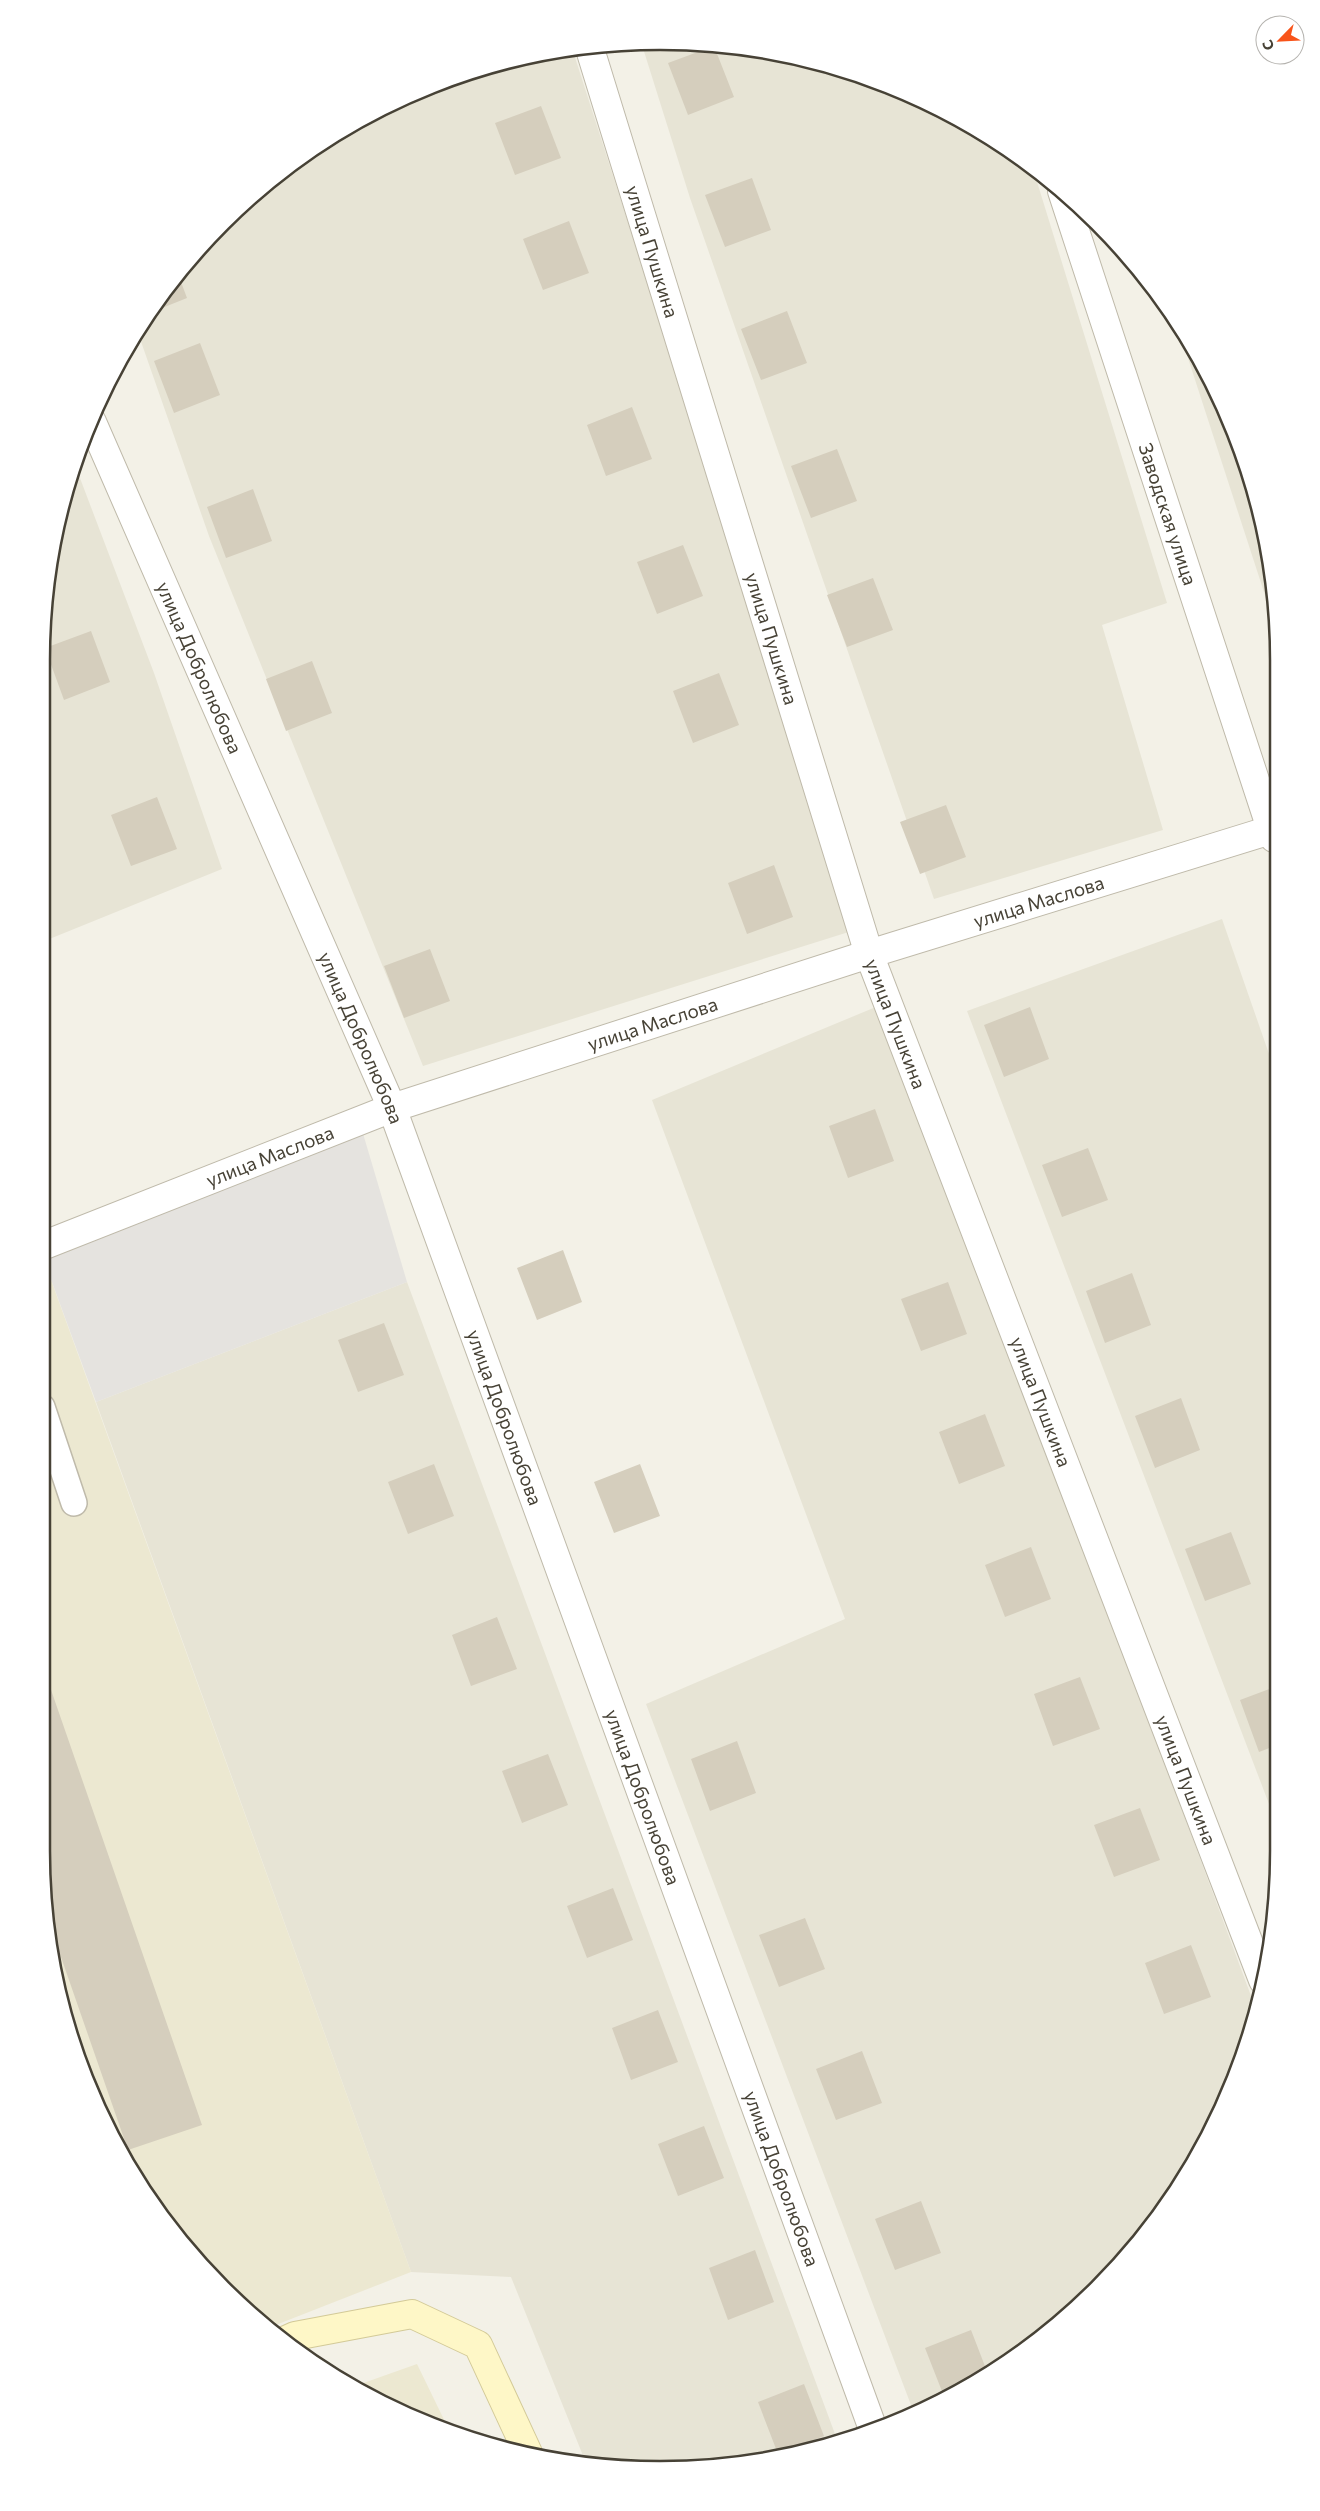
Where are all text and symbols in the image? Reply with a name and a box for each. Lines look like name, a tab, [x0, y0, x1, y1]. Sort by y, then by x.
north arrow	[1255, 15, 1305, 65]
text: С	[1258, 38, 1277, 53]
street label: улица Пушкина	[622, 182, 684, 320]
street label: Заводская улица	[1134, 440, 1202, 588]
street label: улица Пушкина	[741, 569, 803, 707]
street label: улица Добролюбова	[152, 578, 247, 757]
street label: улица Маслова	[970, 870, 1106, 932]
street label: улица Добролюбова	[314, 948, 409, 1127]
street label: улица Пушкина	[861, 955, 932, 1092]
street label: улица Маслова	[585, 992, 720, 1055]
street label: улица Маслова	[203, 1120, 337, 1191]
street label: улица Добролюбова	[463, 1326, 548, 1508]
street label: улица Пушкина	[1006, 1334, 1077, 1470]
street label: улица Добролюбова	[601, 1706, 686, 1888]
street label: улица Пушкина	[1151, 1712, 1222, 1848]
street label: улица Добролюбова	[740, 2087, 825, 2269]

